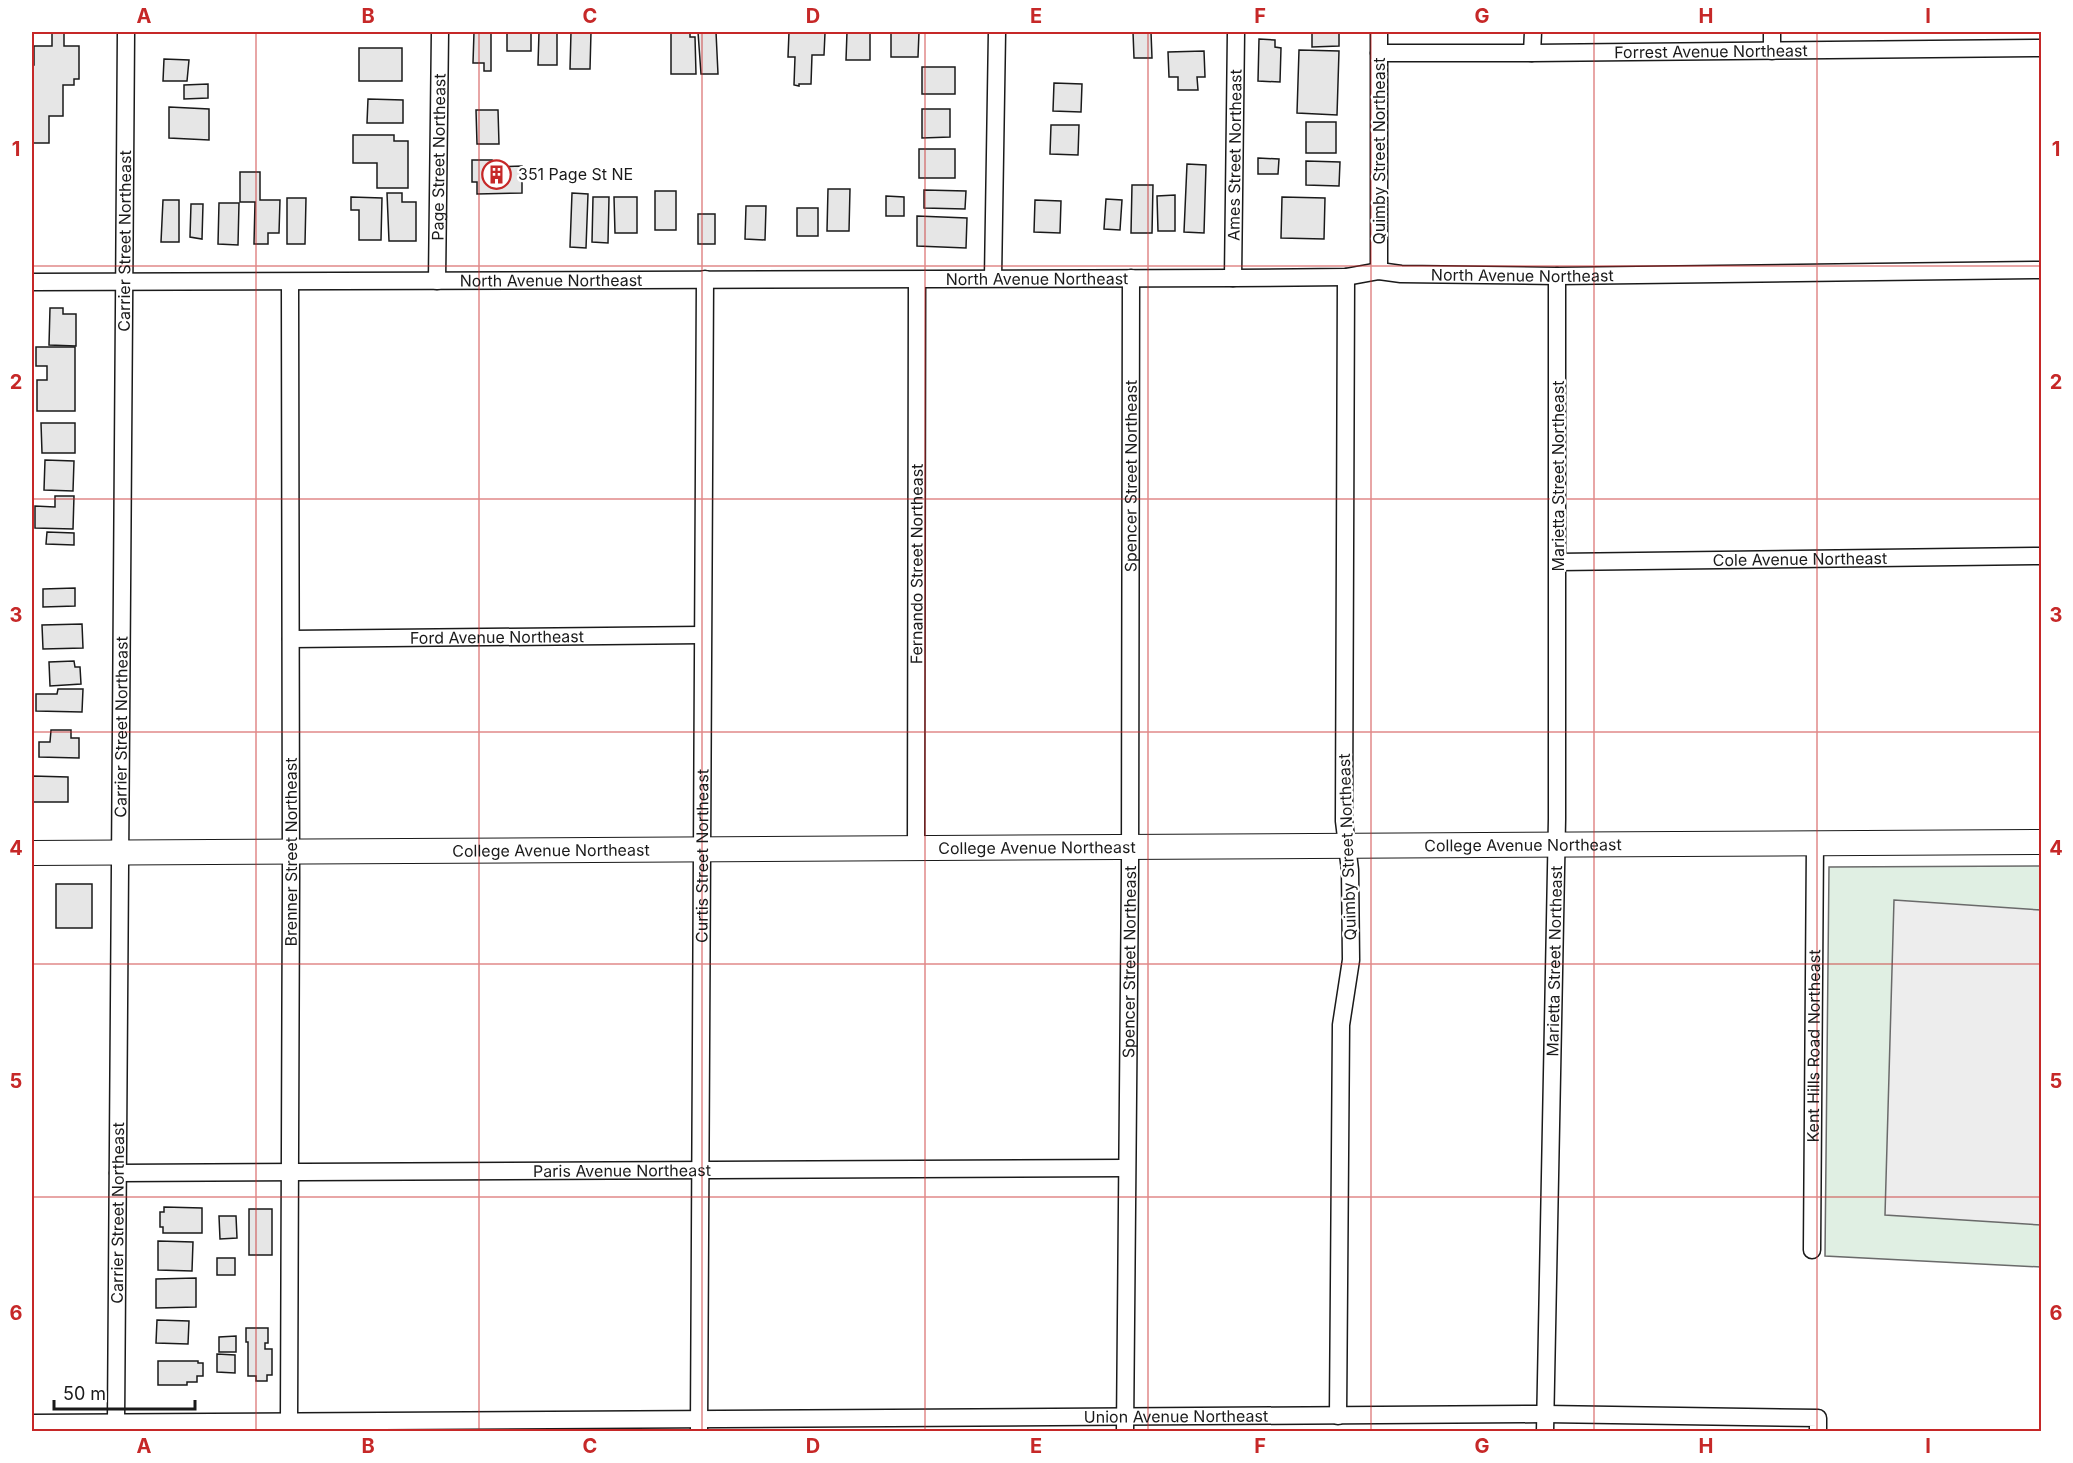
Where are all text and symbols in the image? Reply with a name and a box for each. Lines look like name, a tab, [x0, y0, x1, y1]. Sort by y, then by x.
text: A	[137, 4, 152, 28]
text: B	[361, 4, 375, 28]
text: C	[583, 4, 597, 28]
text: D	[806, 4, 820, 28]
text: E	[1030, 4, 1042, 28]
text: F	[1254, 4, 1266, 28]
text: G	[1474, 4, 1490, 28]
text: H	[1699, 4, 1713, 28]
text: I	[1925, 4, 1931, 28]
street label: Forrest Avenue Northeast	[1614, 40, 1808, 62]
street label: Quimby Street Northeast	[1369, 58, 1389, 244]
street label: Ames Street Northeast	[1223, 69, 1246, 241]
street label: Page Street Northeast	[427, 73, 450, 241]
text: 1	[12, 137, 20, 161]
text: 1	[2052, 137, 2060, 161]
street label: Carrier Street Northeast	[114, 150, 135, 332]
building icon: 351 Page St NE	[481, 158, 513, 190]
place label: 351 Page St NE	[518, 164, 633, 184]
street label: North Avenue Northeast	[1431, 264, 1614, 286]
street label: North Avenue Northeast	[946, 268, 1128, 289]
street label: North Avenue Northeast	[460, 270, 642, 291]
text: 2	[10, 370, 22, 394]
text: 2	[2050, 370, 2062, 394]
street label: Spencer Street Northeast	[1121, 380, 1141, 572]
street label: Marietta Street Northeast	[1548, 381, 1568, 571]
street label: Fernando Street Northeast	[906, 464, 927, 664]
street label: Cole Avenue Northeast	[1713, 548, 1887, 570]
text: 3	[10, 603, 22, 627]
text: 3	[2050, 603, 2062, 627]
street label: Ford Avenue Northeast	[410, 626, 584, 648]
street label: Carrier Street Northeast	[110, 636, 132, 818]
street label: Quimby Street Northeast	[1334, 753, 1360, 941]
street label: Brenner Street Northeast	[281, 758, 301, 946]
street label: Curtis Street Northeast	[692, 769, 712, 943]
street label: College Avenue Northeast	[1424, 834, 1622, 855]
text: 4	[9, 836, 23, 860]
text: 4	[2049, 836, 2063, 860]
street label: College Avenue Northeast	[938, 837, 1136, 858]
street label: College Avenue Northeast	[452, 840, 650, 861]
street label: Marietta Street Northeast	[1542, 865, 1566, 1057]
street label: Spencer Street Northeast	[1118, 866, 1140, 1058]
street label: Kent Hills Road Northeast	[1803, 949, 1824, 1143]
text: 5	[10, 1069, 22, 1093]
text: 5	[2050, 1069, 2062, 1093]
street label: Carrier Street Northeast	[107, 1122, 128, 1304]
street label: Paris Avenue Northeast	[533, 1160, 711, 1181]
text: 6	[10, 1301, 23, 1325]
text: 6	[2050, 1301, 2063, 1325]
scale bar	[54, 1373, 195, 1411]
text: 50 m	[63, 1383, 106, 1404]
street label: Union Avenue Northeast	[1084, 1406, 1268, 1427]
text: A	[137, 1434, 152, 1458]
text: B	[361, 1434, 375, 1458]
text: C	[583, 1434, 597, 1458]
text: D	[806, 1434, 820, 1458]
text: E	[1030, 1434, 1042, 1458]
text: F	[1254, 1434, 1266, 1458]
text: G	[1474, 1434, 1490, 1458]
text: H	[1699, 1434, 1713, 1458]
text: I	[1925, 1434, 1931, 1458]

